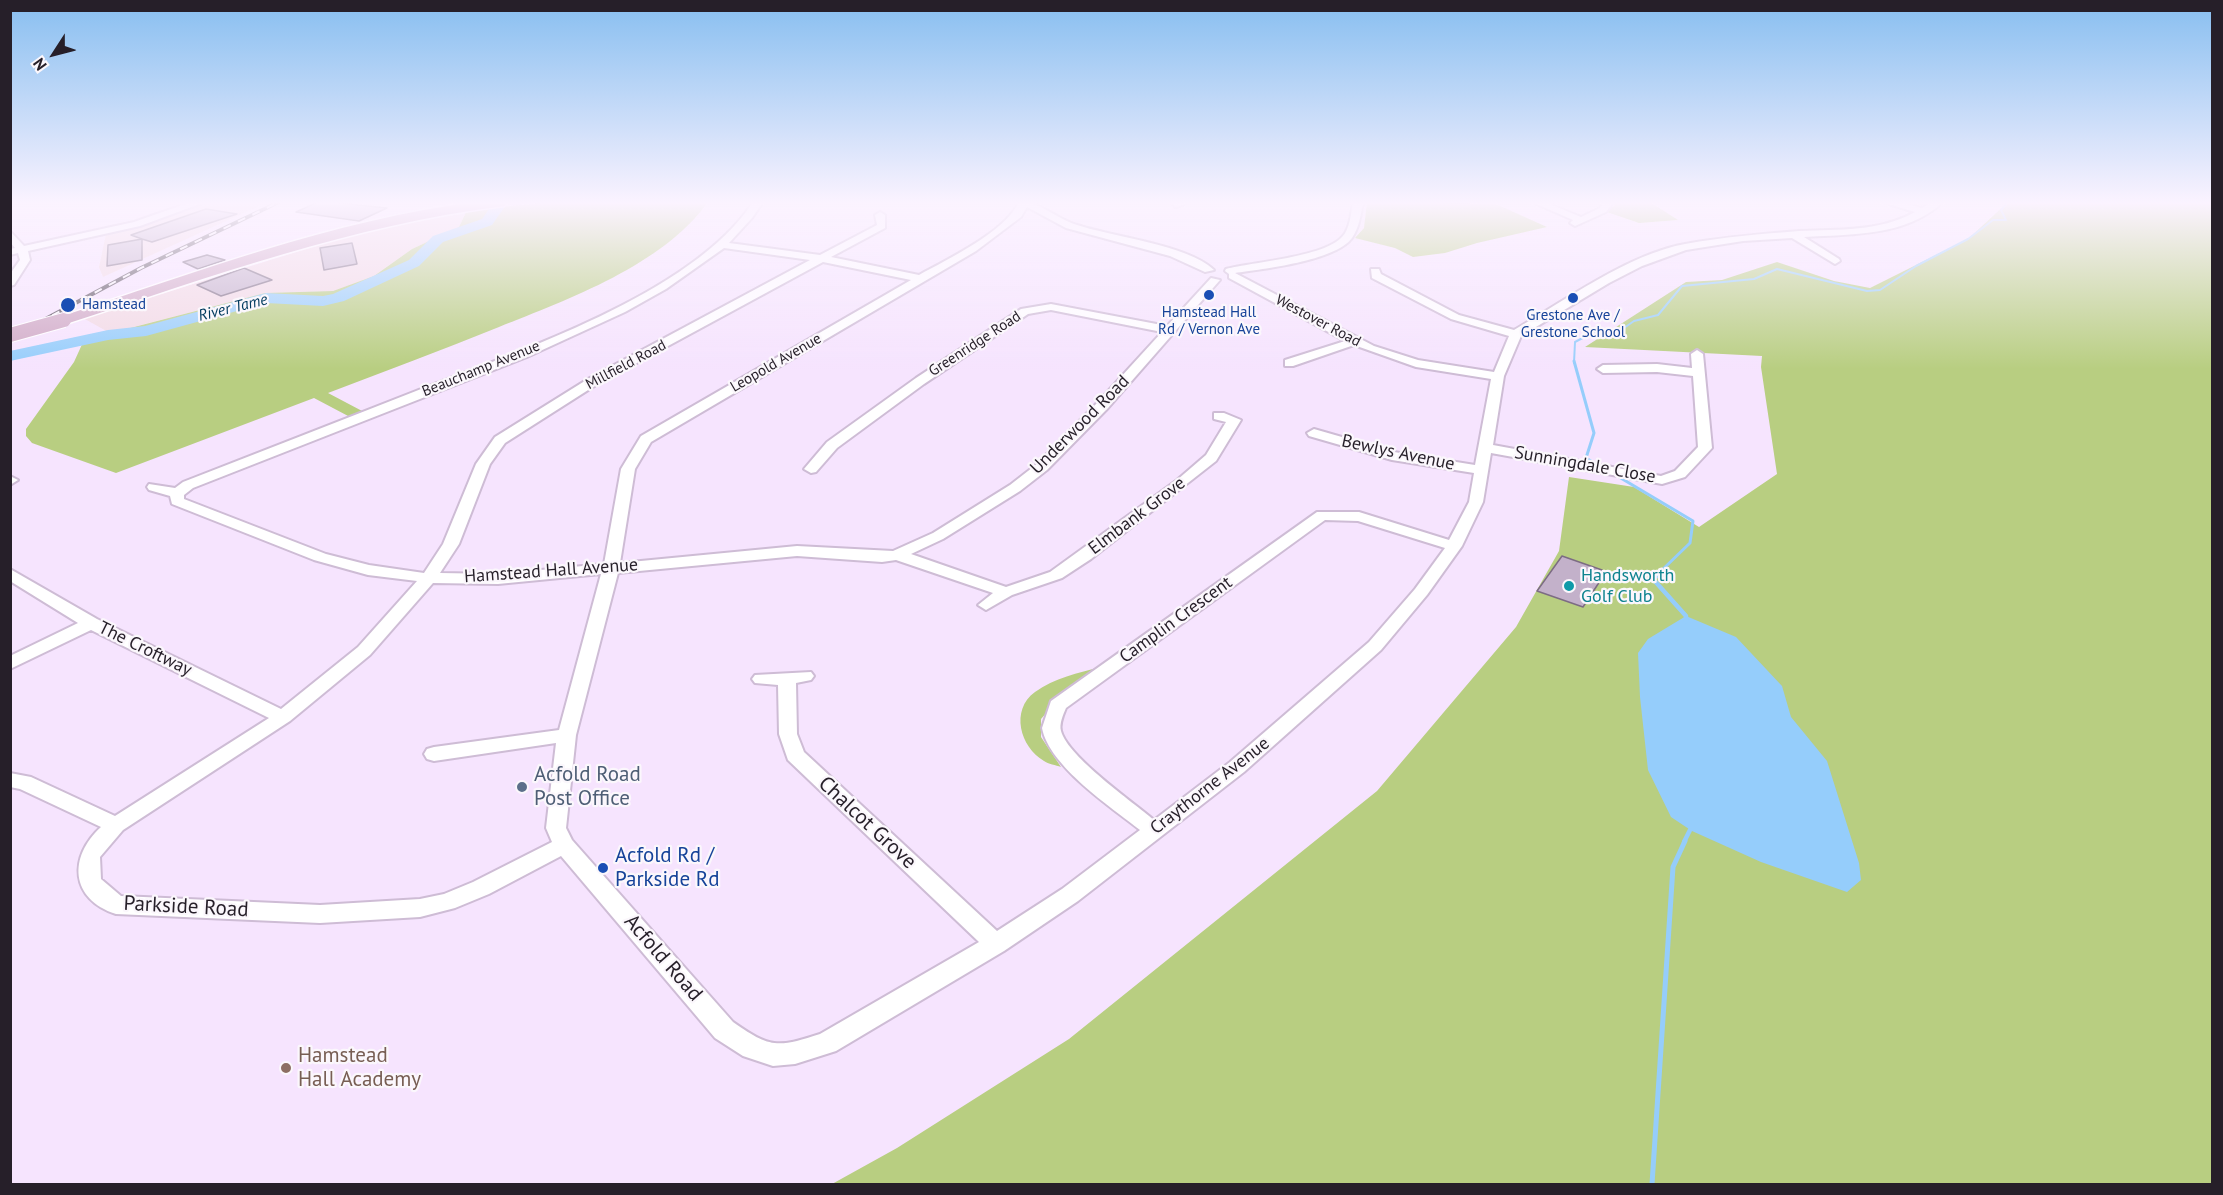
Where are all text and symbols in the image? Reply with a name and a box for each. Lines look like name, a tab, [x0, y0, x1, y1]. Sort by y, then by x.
north arrow	[24, 24, 84, 84]
text: N	[28, 54, 51, 75]
marker: Hamstead Hall Rd / Vernon Ave	[1202, 288, 1216, 302]
water label: River Tame	[196, 290, 270, 326]
street label: Westover Road	[1272, 291, 1364, 351]
marker: Grestone Ave / Grestone School	[1566, 291, 1580, 305]
marker: Hamstead	[59, 296, 77, 314]
place label: Hamstead	[82, 296, 146, 314]
place label: Hamstead Hall Rd / Vernon Ave	[1158, 304, 1260, 339]
place label: Grestone Ave / Grestone School	[1521, 307, 1625, 342]
street label: Greenridge Road	[926, 308, 1024, 380]
street label: Leopold Avenue	[727, 330, 825, 396]
street label: Millfield Road	[583, 336, 669, 394]
street label: Beauchamp Avenue	[419, 337, 543, 401]
street label: Underwood Road	[1026, 371, 1134, 479]
street label: Bewlys Avenue	[1340, 430, 1456, 476]
street label: Sunningdale Close	[1513, 442, 1657, 488]
street label: Elmbank Grove	[1084, 473, 1190, 559]
street label: Hamstead Hall Avenue	[463, 554, 639, 588]
place label: Handsworth Golf Club	[1581, 565, 1674, 608]
street label: Camplin Crescent	[1116, 572, 1236, 668]
marker: Handsworth Golf Club	[1562, 579, 1576, 593]
street label: The Croftway	[95, 617, 195, 681]
street label: Craythorne Avenue	[1146, 733, 1274, 839]
place label: Acfold Road Post Office	[534, 762, 641, 812]
street label: Chalcot Grove	[813, 771, 921, 875]
marker: Acfold Road Post Office	[515, 780, 529, 794]
place label: Acfold Rd / Parkside Rd	[615, 843, 719, 893]
marker: Acfold Rd / Parkside Rd	[596, 861, 610, 875]
street label: Parkside Road	[123, 891, 249, 923]
street label: Acfold Road	[618, 909, 708, 1007]
place label: Hamstead Hall Academy	[298, 1043, 421, 1093]
marker: Hamstead Hall Academy	[279, 1061, 293, 1075]

